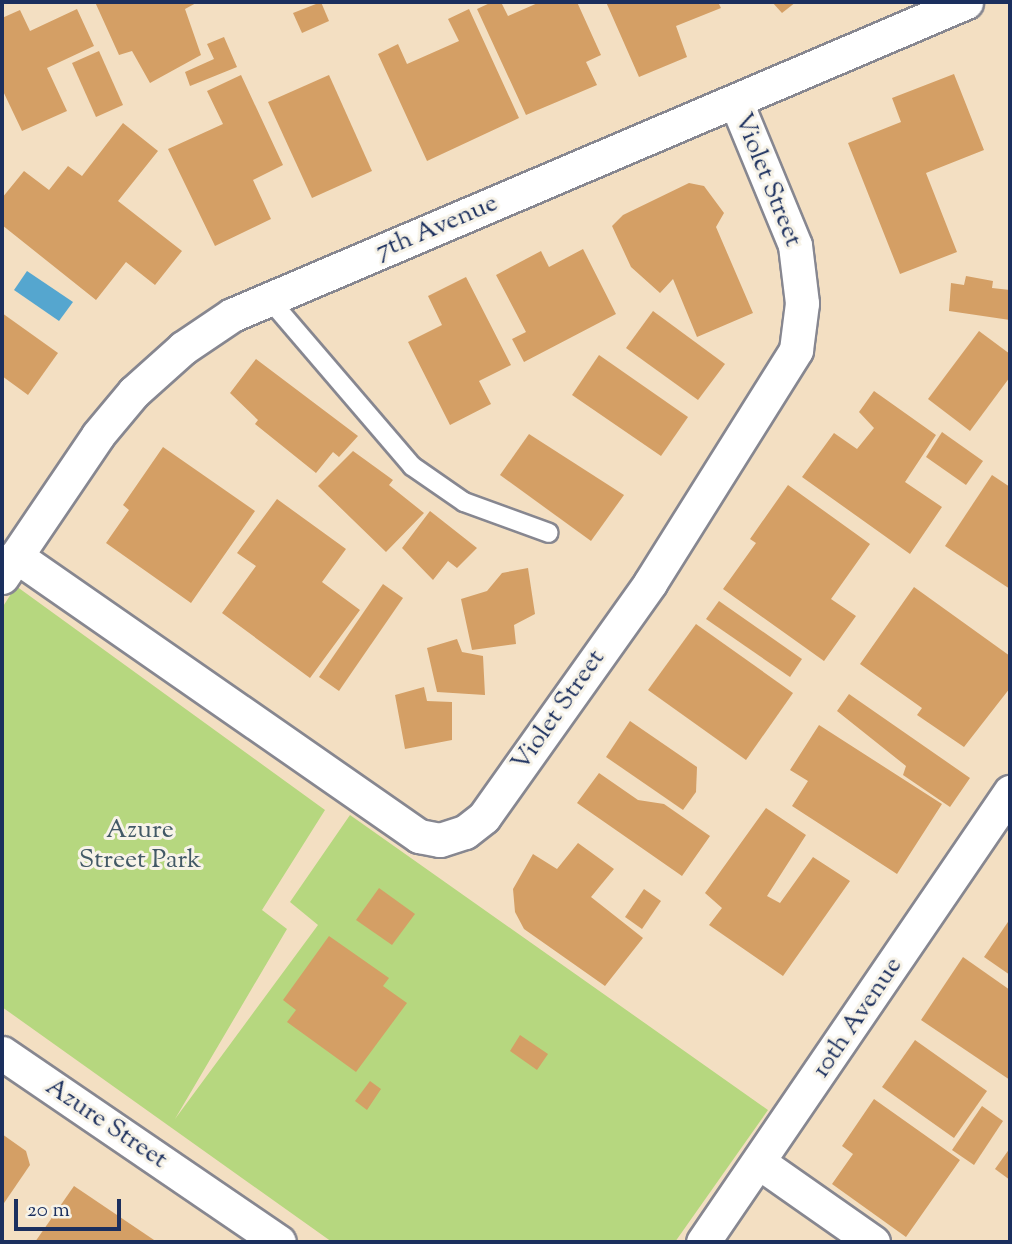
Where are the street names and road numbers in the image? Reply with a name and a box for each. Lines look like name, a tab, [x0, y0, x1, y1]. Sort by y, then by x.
street label: Violet Street	[726, 109, 808, 251]
street label: 7th Avenue	[371, 188, 503, 268]
street label: Violet Street	[506, 644, 612, 778]
street label: 10th Avenue	[806, 952, 910, 1084]
street label: Azure Street	[39, 1072, 173, 1176]

